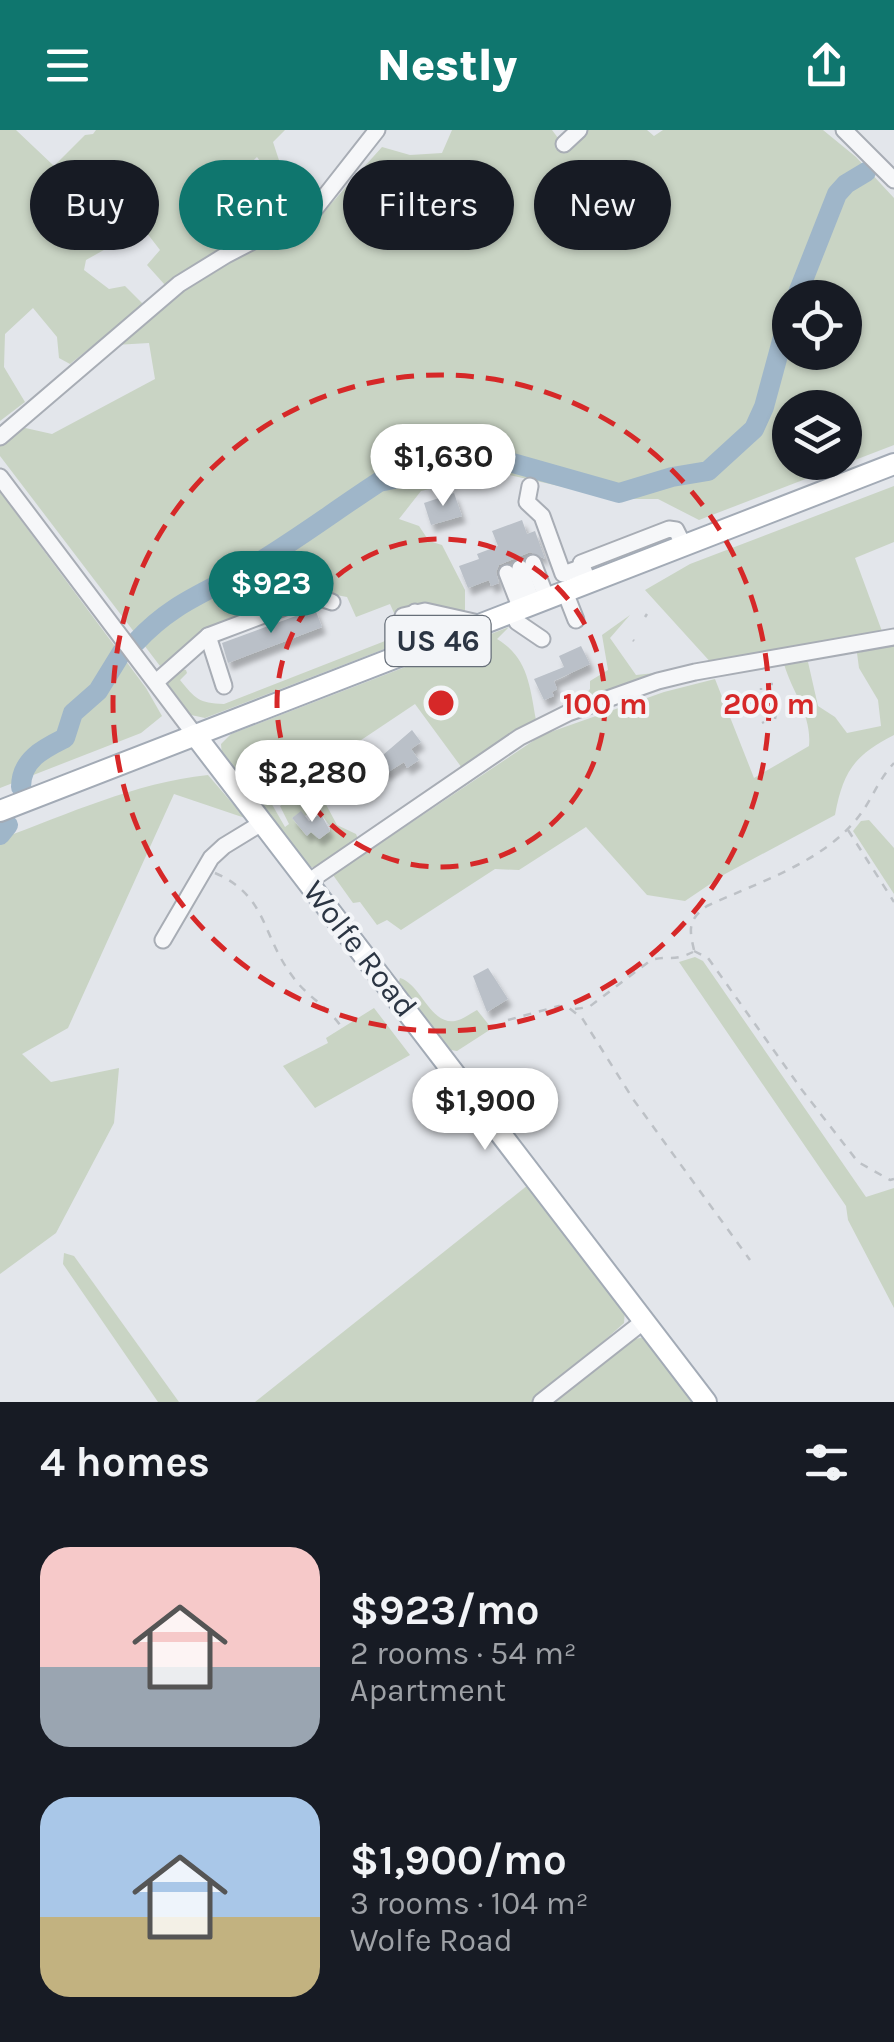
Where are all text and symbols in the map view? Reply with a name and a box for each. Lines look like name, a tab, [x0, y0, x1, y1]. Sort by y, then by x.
icon: menu	[40, 38, 95, 93]
icon: share	[799, 38, 854, 93]
text: Nestly	[377, 39, 517, 91]
chip: Buy	[30, 160, 159, 250]
chip: Rent	[179, 160, 323, 250]
chip: Filters	[343, 160, 514, 250]
chip: New	[534, 160, 671, 250]
map controls	[772, 280, 862, 480]
button: locate	[772, 280, 862, 370]
button: layers	[772, 390, 862, 480]
pin: $1,630	[362, 424, 524, 509]
text: $1,630	[392, 438, 494, 475]
pin: $923	[212, 551, 330, 636]
text: $923	[231, 565, 311, 602]
road number: US 46	[386, 616, 490, 666]
centre of rings	[423, 685, 459, 721]
text: 100 m	[563, 686, 647, 722]
text: 200 m	[723, 686, 815, 722]
pin: $2,280	[231, 740, 393, 825]
text: $2,280	[257, 754, 367, 791]
street label: Wolfe Road	[295, 874, 425, 1024]
pin: $1,900	[404, 1068, 566, 1153]
text: $1,900	[434, 1082, 536, 1119]
icon: filters	[799, 1435, 854, 1490]
text: 4 homes	[40, 1437, 210, 1487]
text: $923/mo	[350, 1585, 540, 1635]
icon: home	[120, 1587, 240, 1707]
text: 2 rooms · 54 m²	[350, 1635, 577, 1672]
text: Apartment	[350, 1672, 506, 1709]
text: $1,900/mo	[350, 1835, 567, 1885]
icon: home	[120, 1837, 240, 1957]
text: 3 rooms · 104 m²	[350, 1885, 589, 1922]
text: Wolfe Road	[350, 1922, 513, 1959]

